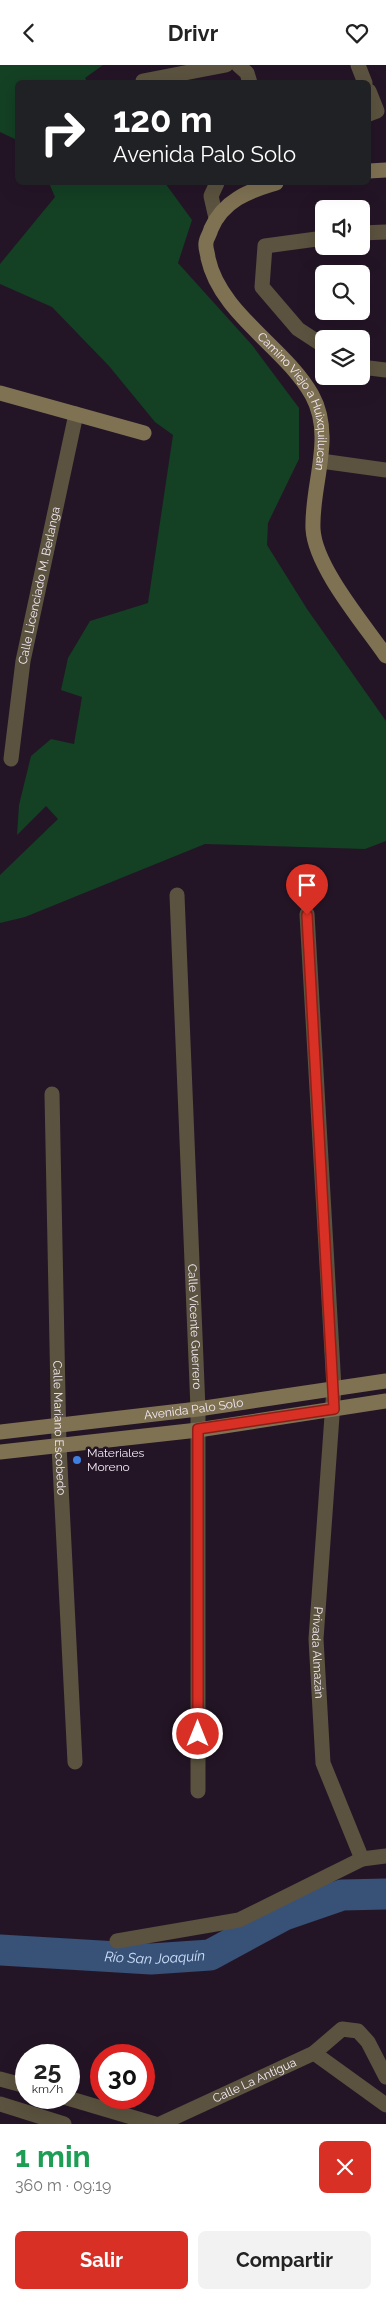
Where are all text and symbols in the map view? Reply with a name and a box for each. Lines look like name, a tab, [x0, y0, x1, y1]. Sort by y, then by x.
icon: back	[15, 19, 43, 47]
icon: heart	[343, 19, 371, 47]
text: Drivr	[168, 20, 218, 46]
text: 120 m	[113, 99, 213, 140]
icon: right	[30, 100, 95, 165]
text: Avenida Palo Solo	[113, 141, 296, 167]
map controls	[315, 200, 370, 385]
button: sound	[315, 200, 370, 255]
button: search	[315, 265, 370, 320]
street label: Camino Viejo a Huixquilucan	[254, 329, 329, 471]
button: layers	[315, 330, 370, 385]
street label: Calle Licenciado M. Berlanga	[15, 505, 63, 666]
pin	[286, 864, 328, 915]
icon: arrive	[293, 871, 321, 899]
street label: Calle Vicente Guerrero	[185, 1264, 204, 1390]
street label: Calle Mariano Escobedo	[50, 1360, 68, 1496]
street label: Avenida Palo Solo	[143, 1395, 244, 1422]
place label: Materiales Moreno	[87, 1446, 145, 1474]
marker: Materiales Moreno	[71, 1454, 83, 1466]
street label: Privada Almazán	[309, 1606, 326, 1699]
position arrow	[171, 1707, 223, 1759]
water label: Río San Joaquín	[104, 1947, 206, 1967]
speed limit sign: 30	[90, 2044, 155, 2109]
text: 25	[34, 2055, 61, 2085]
street label: Calle La Antigua	[210, 2055, 298, 2106]
text: km/h	[32, 2082, 63, 2096]
text: 1 min	[15, 2139, 91, 2174]
button: close	[319, 2141, 371, 2193]
text: 360 m · 09:19	[15, 2176, 111, 2195]
button: Salir	[15, 2231, 188, 2289]
button: Compartir	[198, 2231, 371, 2289]

